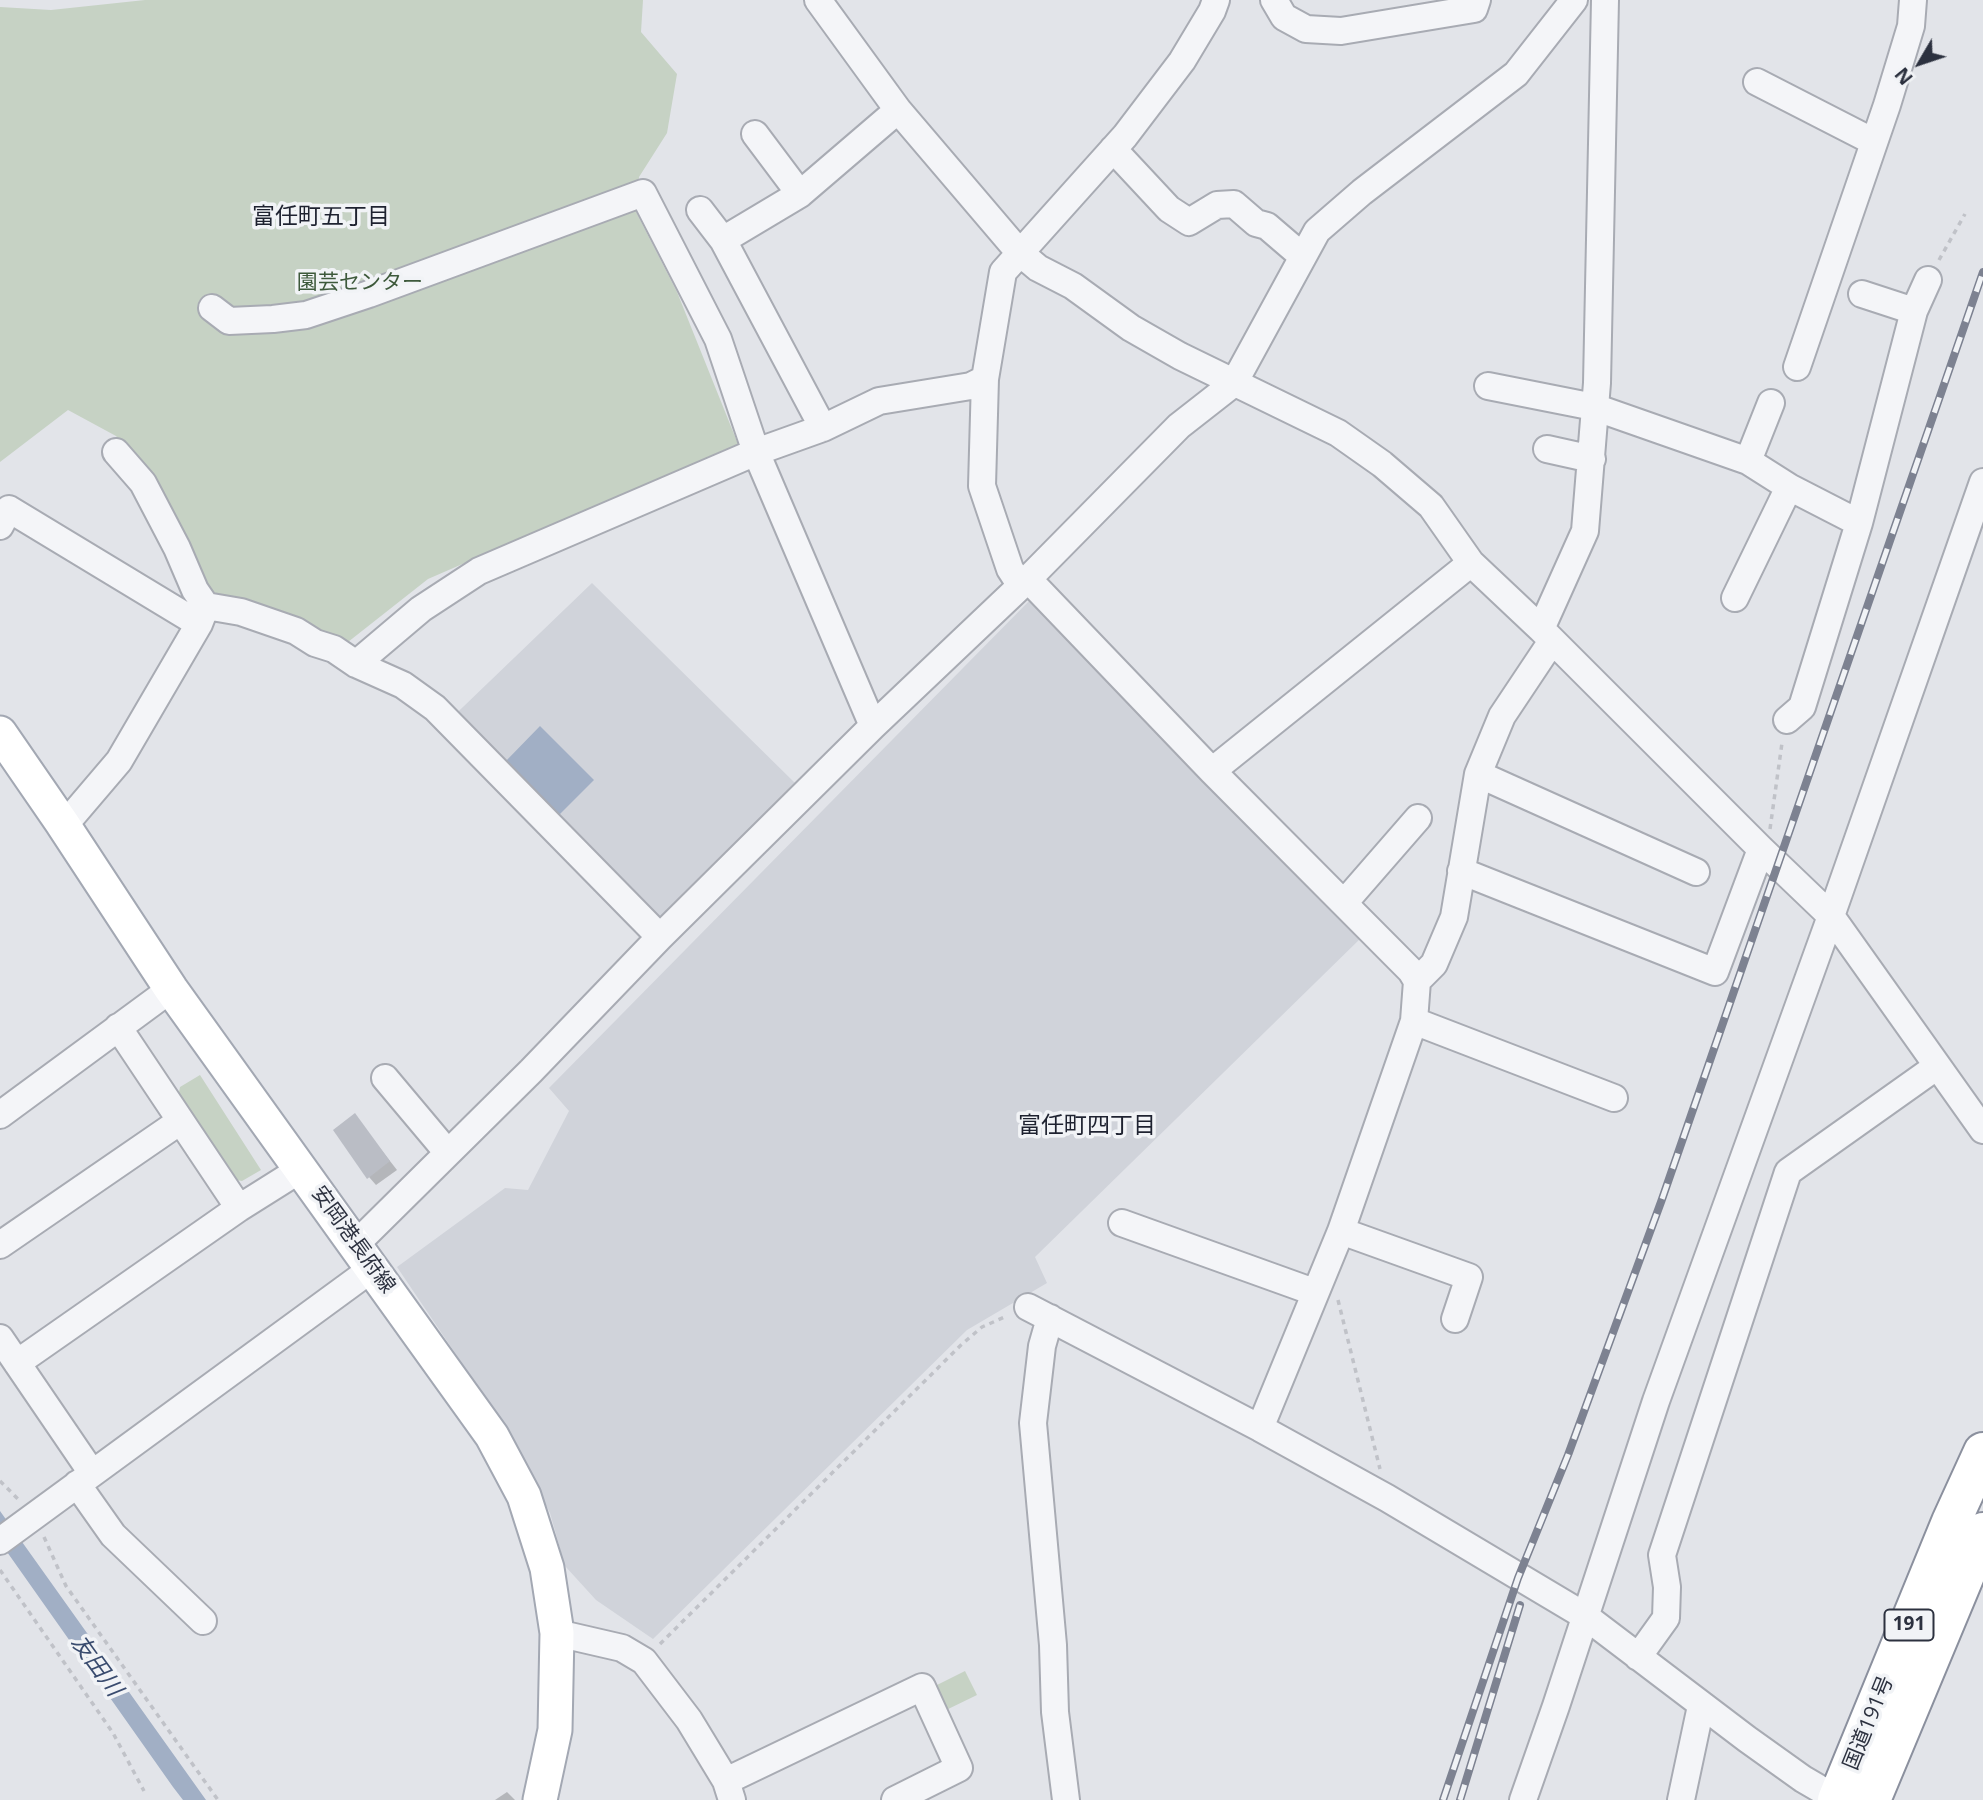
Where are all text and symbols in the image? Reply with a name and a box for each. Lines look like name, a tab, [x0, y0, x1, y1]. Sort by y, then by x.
north arrow	[1885, 28, 1955, 98]
text: N	[1889, 62, 1919, 90]
district label: 富任町五丁目	[252, 203, 390, 231]
park label: 園芸センター	[297, 270, 423, 296]
district label: 富任町四丁目	[1018, 1112, 1156, 1140]
street label: 安岡港長府線	[306, 1182, 400, 1298]
road number: 191	[1884, 1610, 1934, 1640]
water label: 友田川	[65, 1630, 127, 1702]
street label: 国道191号	[1839, 1672, 1899, 1774]

